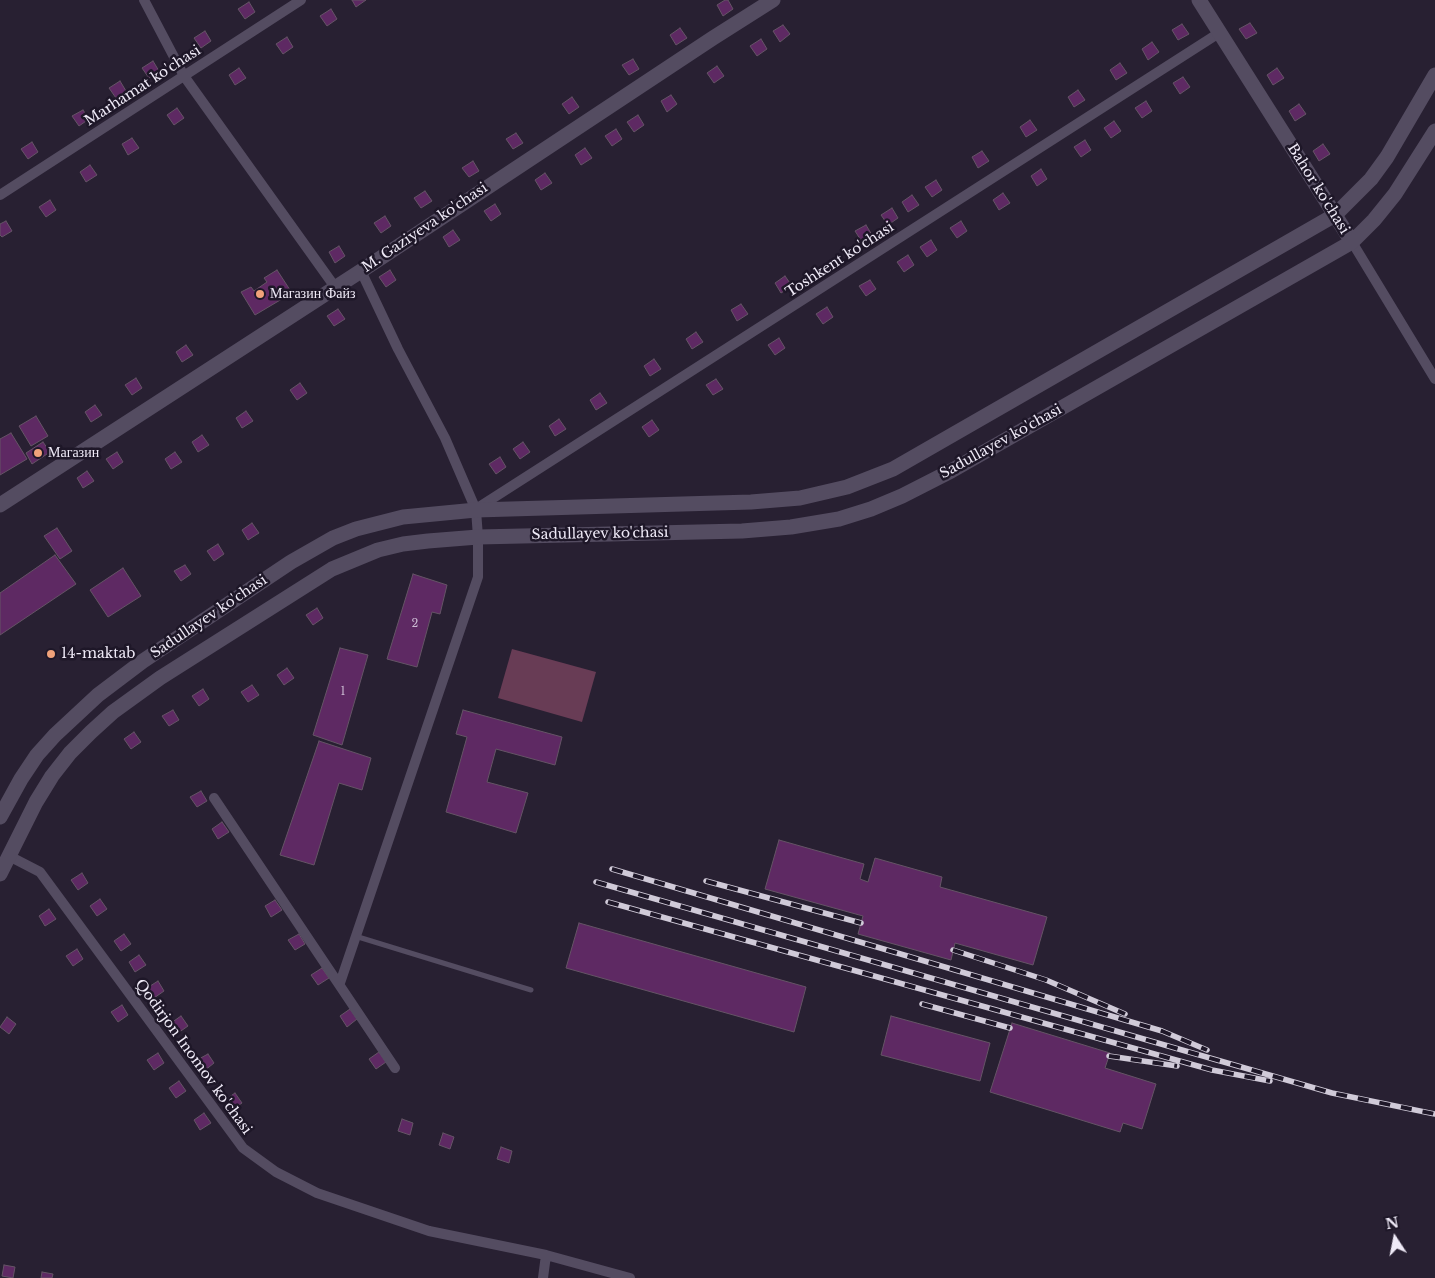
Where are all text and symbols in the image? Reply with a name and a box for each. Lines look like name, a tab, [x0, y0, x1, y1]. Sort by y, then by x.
street label: Marhamat ko'chasi	[82, 42, 204, 130]
street label: Bahor ko'chasi	[1283, 141, 1353, 237]
street label: M. Gaziyeva ko'chasi	[359, 180, 491, 276]
street label: Toshkent ko'chasi	[783, 219, 897, 301]
place label: Магазин Файз	[270, 286, 355, 302]
marker: Магазин Файз	[254, 288, 266, 300]
street label: Sadullayev ko'chasi	[937, 401, 1065, 483]
place label: Магазин	[48, 445, 99, 461]
marker: Магазин	[32, 447, 44, 459]
street label: Sadullayev ko'chasi	[531, 524, 669, 544]
street label: Sadullayev ko'chasi	[148, 572, 270, 662]
house number: 2	[412, 617, 418, 631]
place label: 14-maktab	[61, 646, 136, 662]
marker: 14-maktab	[45, 648, 57, 660]
house number: 1	[341, 685, 345, 699]
street label: Qodirjon Inomov ko'chasi	[131, 976, 255, 1138]
north arrow	[1370, 1213, 1420, 1263]
text: N	[1384, 1213, 1400, 1233]

